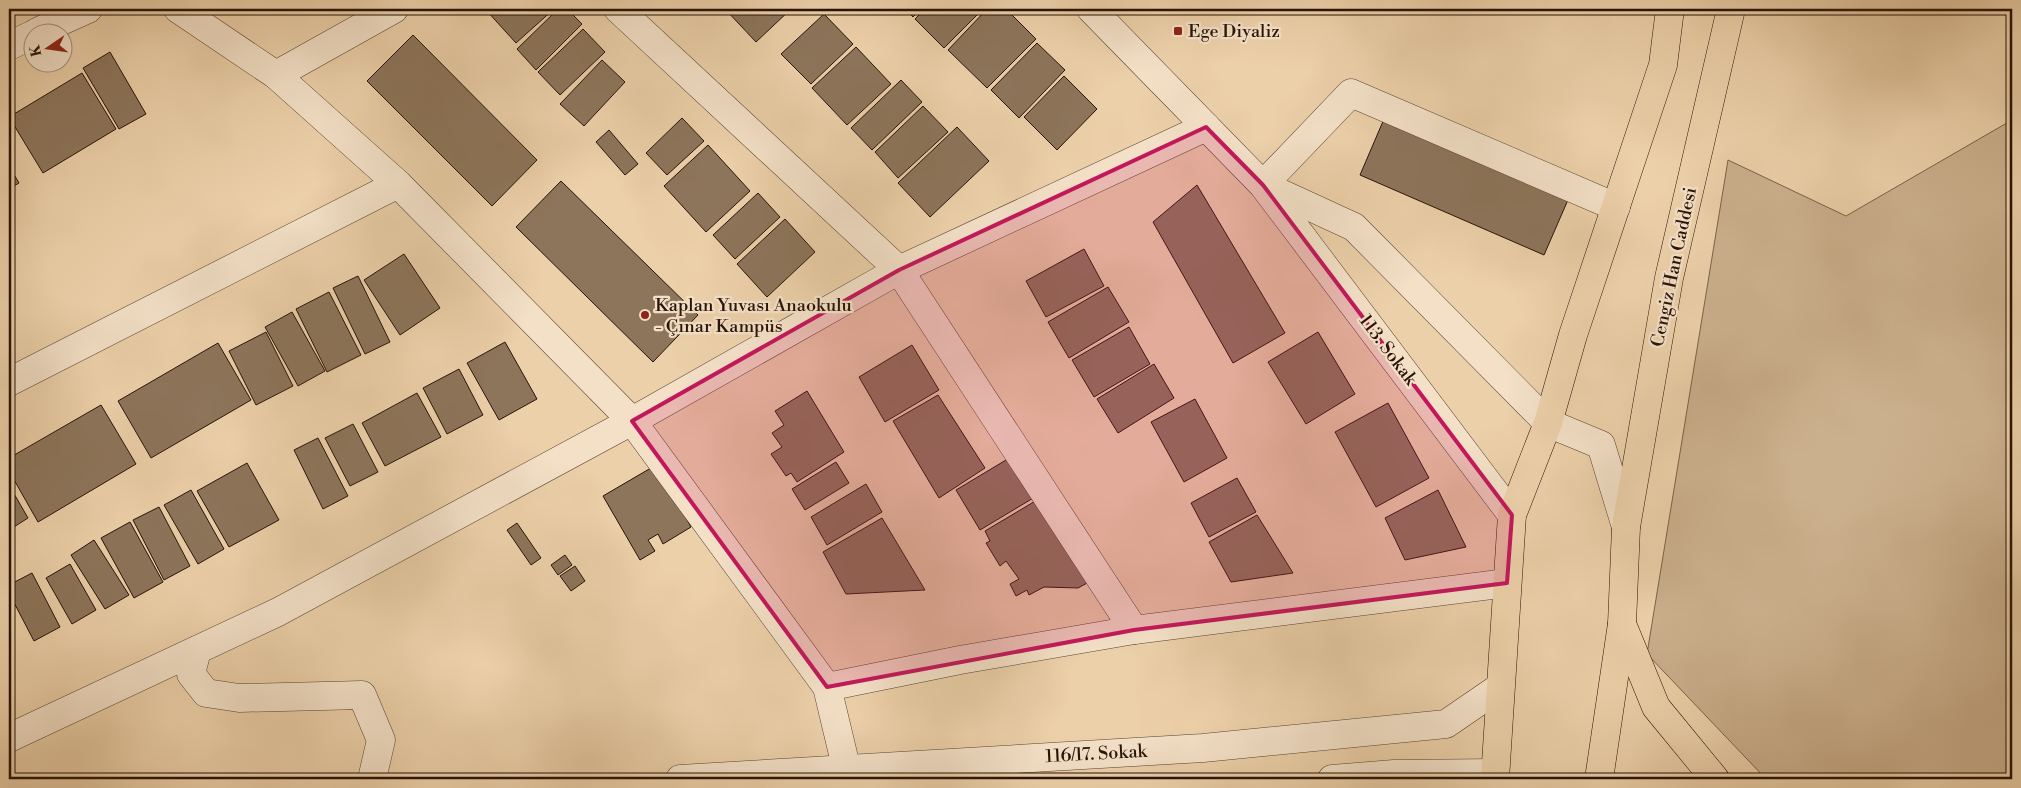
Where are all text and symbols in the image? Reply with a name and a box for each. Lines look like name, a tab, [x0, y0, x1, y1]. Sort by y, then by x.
place label: Ege Diyaliz	[1188, 20, 1280, 43]
north arrow	[22, 22, 72, 72]
marker: Ege Diyaliz	[1172, 25, 1184, 37]
text: K	[26, 43, 46, 58]
street label: Cengiz Han Caddesi	[1646, 185, 1702, 349]
place label: Kaplan Yuvası Anaokulu - Çınar Kampüs	[655, 294, 853, 338]
marker: Kaplan Yuvası Anaokulu - Çınar Kampüs	[639, 309, 651, 321]
street label: 113. Sokak	[1354, 310, 1423, 391]
street label: 116/17. Sokak	[1045, 740, 1149, 768]

